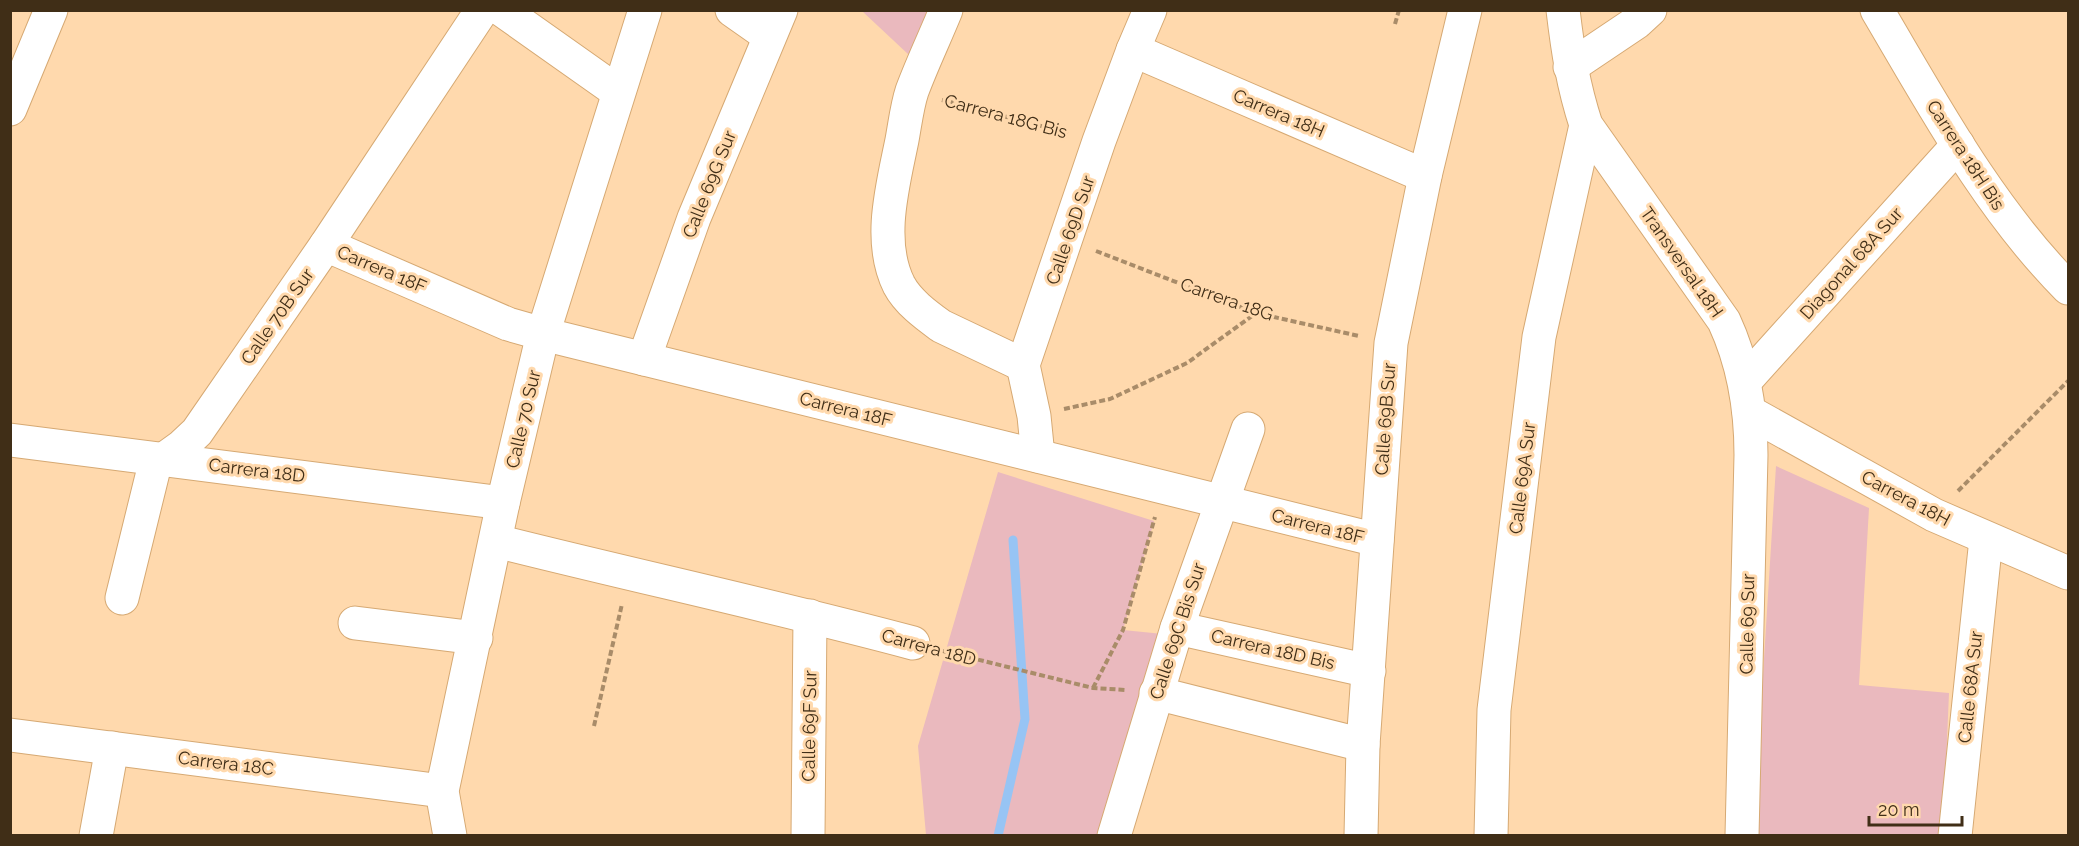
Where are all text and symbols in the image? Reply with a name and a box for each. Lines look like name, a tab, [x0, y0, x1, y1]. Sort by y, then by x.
street label: Carrera 18H	[1230, 84, 1328, 142]
street label: Carrera 18G Bis	[942, 90, 1070, 143]
street label: Carrera 18H Bis	[1923, 96, 2009, 214]
street label: Calle 69G Sur	[678, 127, 740, 241]
street label: Calle 69D Sur	[1042, 172, 1099, 287]
street label: Diagonal 68A Sur	[1795, 202, 1907, 323]
street label: Transversal 18H	[1636, 203, 1728, 321]
street label: Carrera 18F	[334, 241, 430, 297]
street label: Calle 70B Sur	[236, 263, 318, 368]
street label: Carrera 18G	[1178, 273, 1276, 325]
street label: Calle 69B Sur	[1371, 361, 1399, 476]
street label: Calle 70 Sur	[501, 367, 545, 470]
street label: Carrera 18F	[797, 387, 895, 431]
street label: Calle 69A Sur	[1505, 420, 1539, 535]
street label: Carrera 18D	[208, 454, 307, 486]
street label: Carrera 18H	[1858, 466, 1954, 530]
street label: Carrera 18F	[1269, 504, 1367, 548]
street label: Calle 69C Bis Sur	[1145, 559, 1209, 702]
street label: Calle 69 Sur	[1736, 573, 1758, 675]
street label: Carrera 18D	[879, 624, 979, 670]
street label: Carrera 18D Bis	[1209, 625, 1337, 673]
street label: Calle 68A Sur	[1954, 629, 1986, 744]
street label: Calle 69F Sur	[798, 670, 820, 782]
street label: Carrera 18C	[177, 747, 275, 779]
scale bar	[1869, 789, 1962, 827]
text: 20 m	[1878, 799, 1920, 820]

